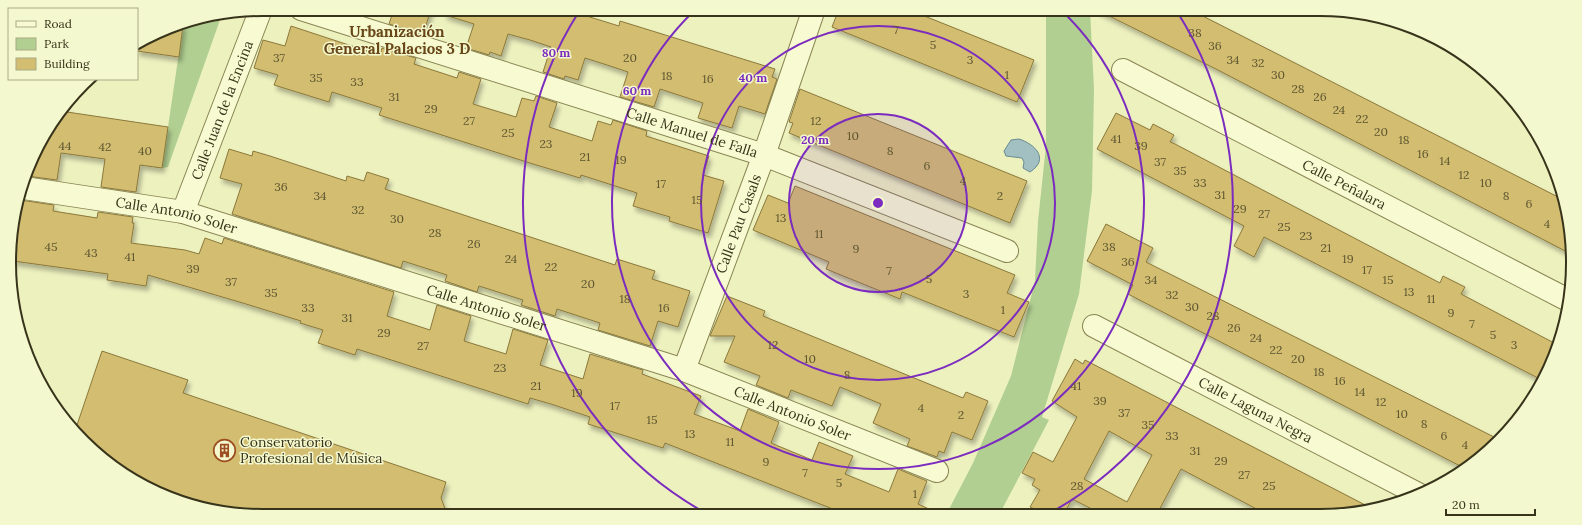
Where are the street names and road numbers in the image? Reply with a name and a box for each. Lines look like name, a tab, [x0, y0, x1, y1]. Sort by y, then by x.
street label: Calle Juan de la Encina	[187, 38, 257, 182]
street label: Calle Manuel de Falla	[624, 103, 760, 161]
street label: Calle Peñalara	[1299, 155, 1389, 213]
street label: Calle Pau Casals	[712, 172, 765, 276]
street label: Calle Antonio Soler	[114, 193, 240, 238]
street label: Calle Antonio Soler	[424, 280, 549, 335]
street label: Calle Laguna Negra	[1195, 373, 1316, 447]
street label: Calle Antonio Soler	[731, 382, 854, 445]

